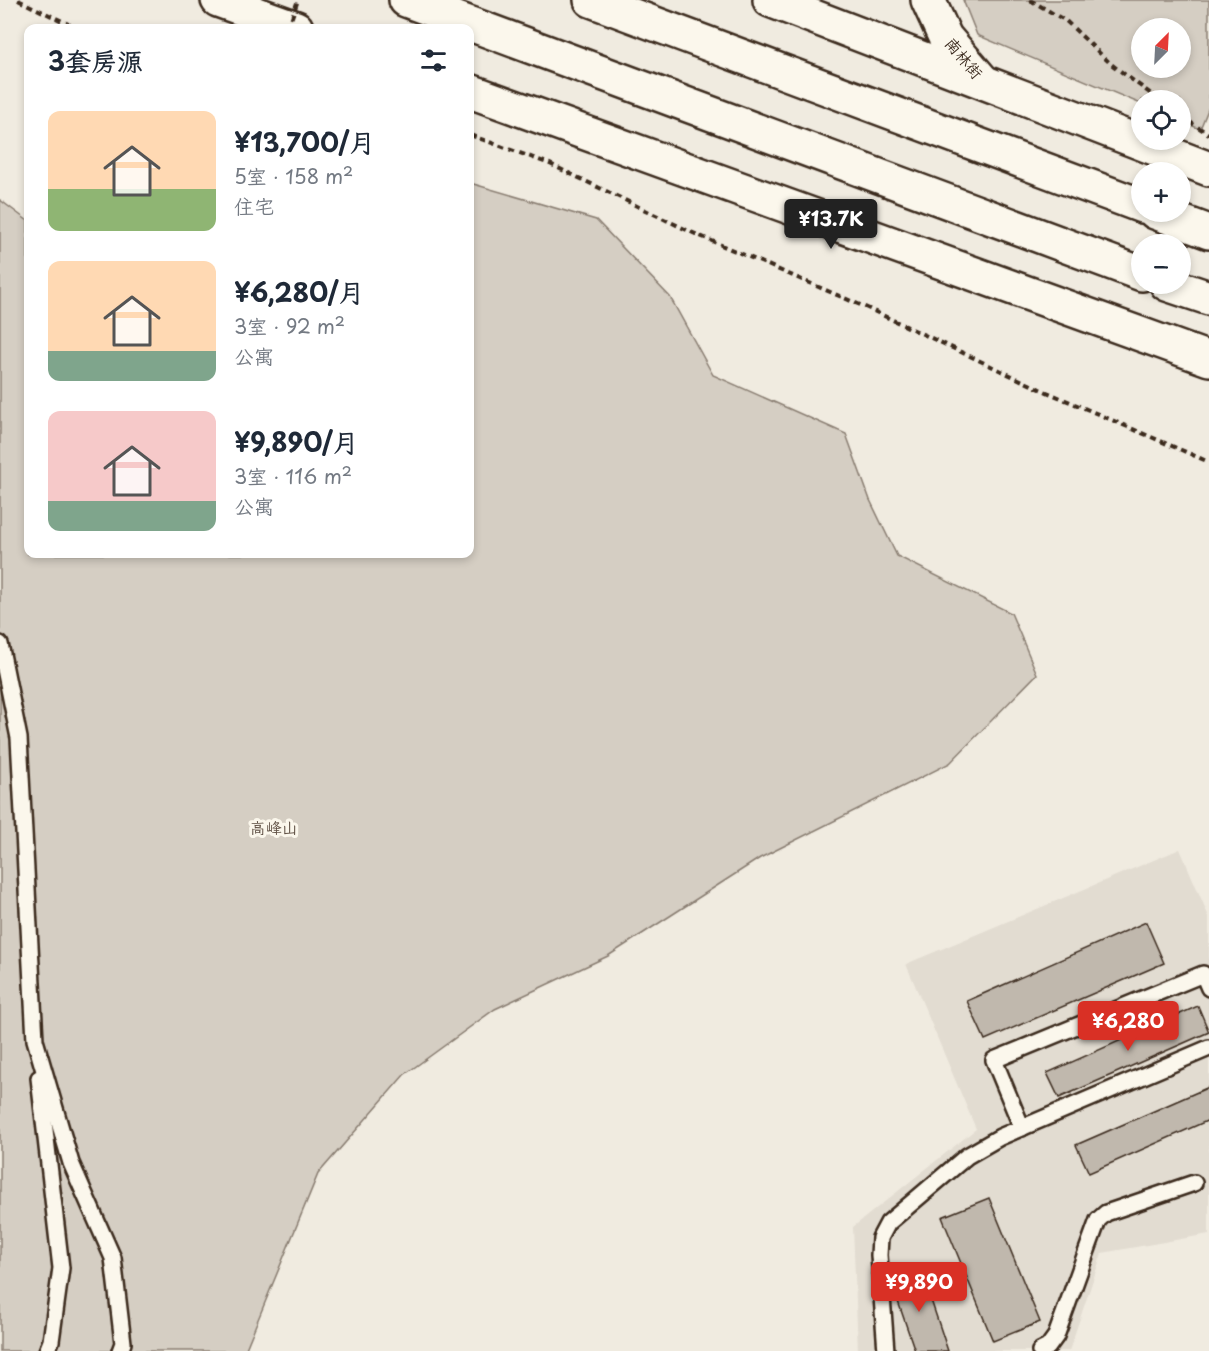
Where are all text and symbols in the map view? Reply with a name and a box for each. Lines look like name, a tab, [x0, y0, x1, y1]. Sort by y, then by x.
north arrow	[1131, 18, 1191, 78]
map controls	[1131, 18, 1191, 294]
street label: 南林街	[940, 31, 989, 83]
text: 3套房源	[48, 41, 143, 80]
icon: filters	[417, 44, 450, 77]
button: locate	[1131, 90, 1191, 150]
text: ¥13,700/月	[234, 122, 375, 161]
icon: home	[96, 135, 168, 207]
text: 5室 · 158 m²	[234, 161, 353, 191]
button: +	[1131, 162, 1191, 222]
text: 住宅	[234, 191, 274, 221]
pin: ¥13.7K	[782, 199, 880, 250]
text: ¥13.7K	[798, 203, 864, 233]
button: −	[1131, 234, 1191, 294]
text: ¥6,280/月	[234, 272, 365, 311]
icon: home	[96, 285, 168, 357]
text: 3室 · 92 m²	[234, 311, 345, 341]
text: 公寓	[234, 341, 274, 371]
text: ¥9,890/月	[234, 422, 359, 461]
icon: home	[96, 435, 168, 507]
text: 3室 · 116 m²	[234, 461, 352, 491]
text: 公寓	[234, 491, 274, 521]
park label: 高峰山	[250, 815, 298, 839]
pin: ¥6,280	[1079, 1001, 1177, 1052]
text: ¥6,280	[1092, 1005, 1164, 1035]
pin: ¥9,890	[870, 1262, 968, 1313]
text: ¥9,890	[885, 1266, 953, 1296]

